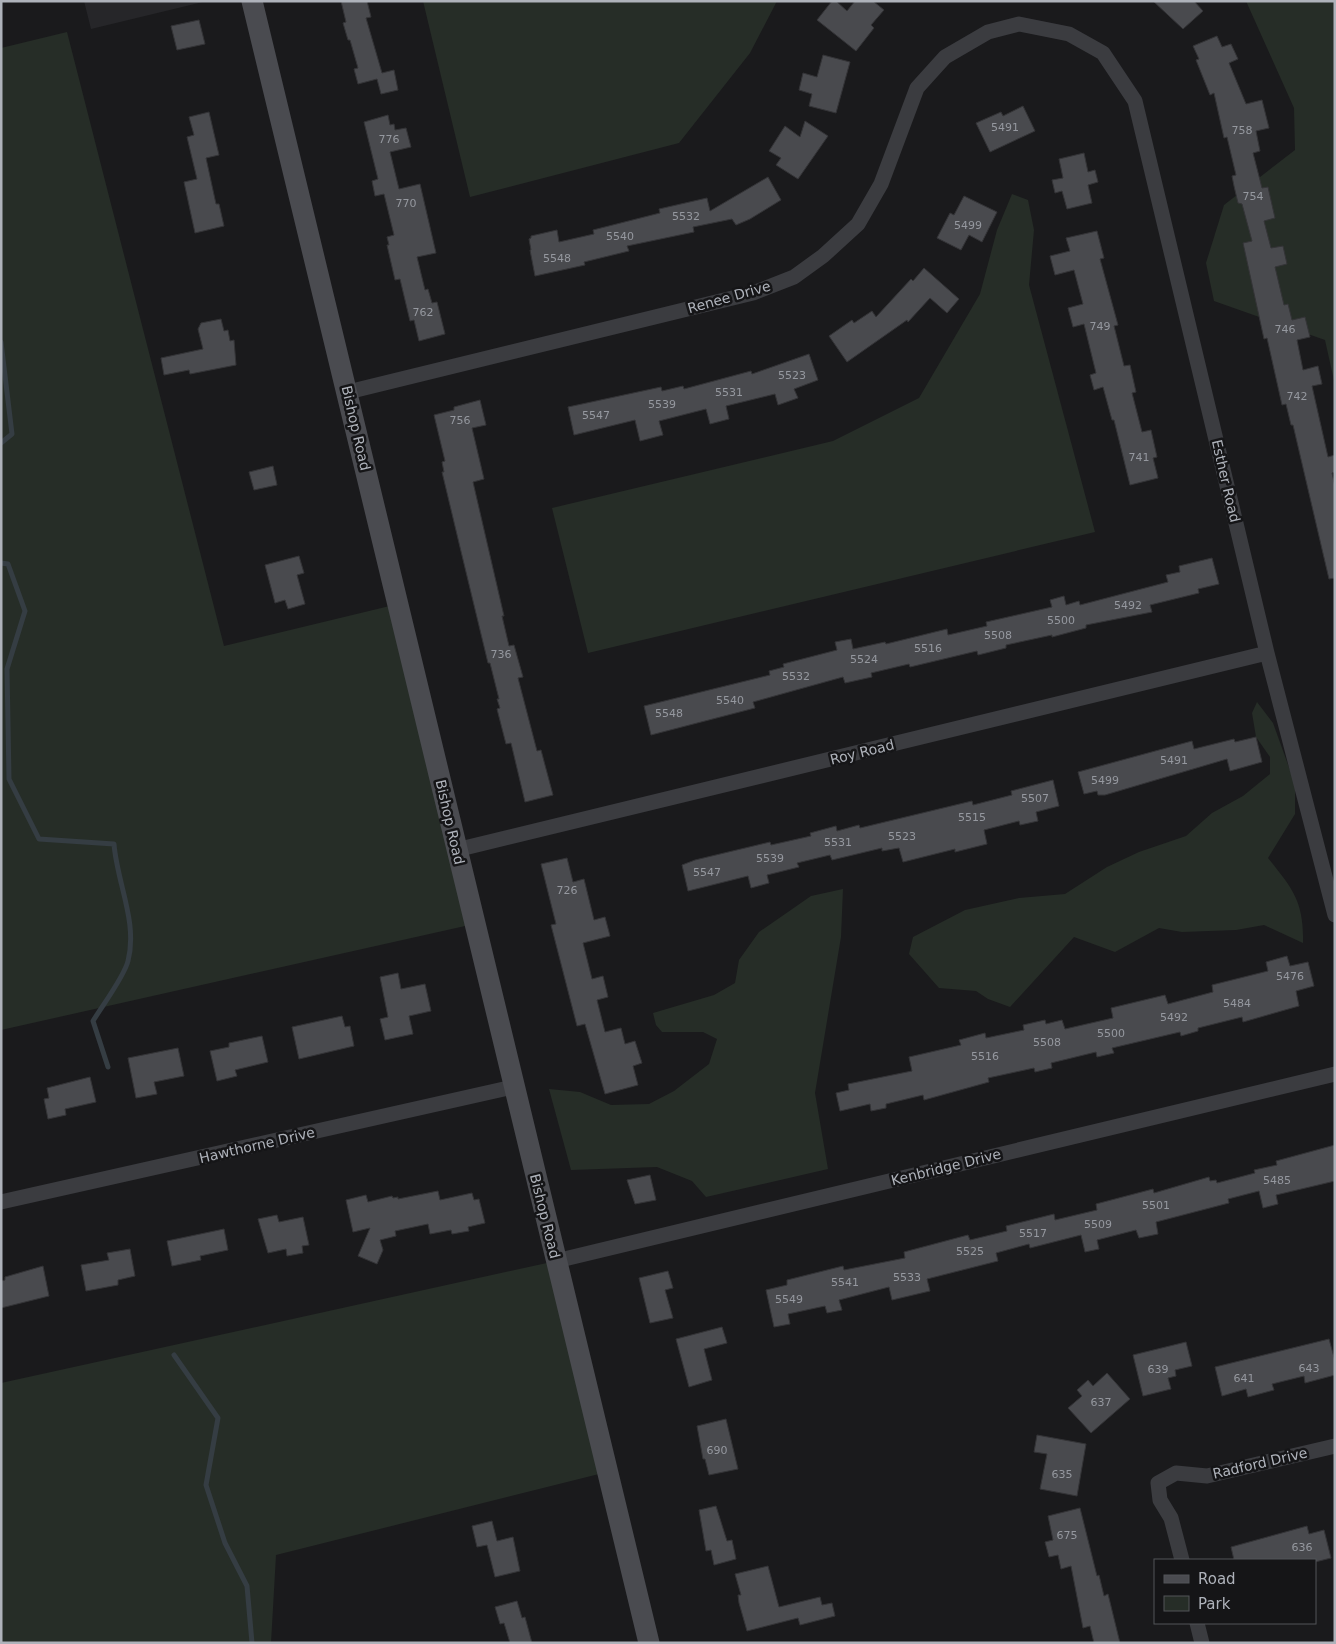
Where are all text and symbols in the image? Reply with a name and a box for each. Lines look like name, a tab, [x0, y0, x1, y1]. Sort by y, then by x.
house number: 5491	[991, 121, 1019, 134]
house number: 758	[1232, 124, 1253, 137]
house number: 776	[379, 133, 400, 146]
house number: 754	[1243, 190, 1264, 203]
house number: 770	[396, 197, 417, 210]
house number: 5532	[672, 210, 700, 223]
house number: 5499	[954, 219, 982, 232]
house number: 5540	[606, 230, 634, 243]
house number: 5548	[543, 252, 571, 265]
street label: Renee Drive	[686, 278, 772, 316]
house number: 762	[413, 306, 434, 319]
house number: 749	[1090, 320, 1111, 333]
house number: 746	[1275, 323, 1296, 336]
house number: 5523	[778, 369, 806, 382]
street label: Bishop Road	[338, 384, 374, 472]
house number: 5531	[715, 386, 743, 399]
house number: 742	[1287, 390, 1308, 403]
house number: 5539	[648, 398, 676, 411]
house number: 5547	[582, 409, 610, 422]
house number: 756	[450, 414, 471, 427]
street label: Esther Road	[1209, 438, 1243, 524]
house number: 741	[1129, 451, 1150, 464]
house number: 5492	[1114, 599, 1142, 612]
house number: 5500	[1047, 614, 1075, 627]
house number: 5508	[984, 629, 1012, 642]
house number: 5516	[914, 642, 942, 655]
house number: 736	[491, 648, 512, 661]
house number: 5524	[850, 653, 878, 666]
house number: 5532	[782, 670, 810, 683]
house number: 5540	[716, 694, 744, 707]
house number: 5548	[655, 707, 683, 720]
street label: Roy Road	[828, 736, 896, 768]
house number: 5491	[1160, 754, 1188, 767]
house number: 5499	[1091, 774, 1119, 787]
street label: Bishop Road	[432, 778, 468, 866]
house number: 5507	[1021, 792, 1049, 805]
house number: 5515	[958, 811, 986, 824]
house number: 5523	[888, 830, 916, 843]
house number: 5531	[824, 836, 852, 849]
house number: 5539	[756, 852, 784, 865]
house number: 5547	[693, 866, 721, 879]
house number: 726	[557, 884, 578, 897]
house number: 5476	[1276, 970, 1304, 983]
house number: 5484	[1223, 997, 1251, 1010]
house number: 5492	[1160, 1011, 1188, 1024]
house number: 5500	[1097, 1027, 1125, 1040]
house number: 5508	[1033, 1036, 1061, 1049]
house number: 5516	[971, 1050, 999, 1063]
street label: Hawthorne Drive	[198, 1124, 316, 1166]
street label: Kenbridge Drive	[889, 1146, 1003, 1188]
street label: Bishop Road	[527, 1172, 563, 1260]
house number: 5485	[1263, 1174, 1291, 1187]
house number: 5501	[1142, 1199, 1170, 1212]
house number: 5509	[1084, 1218, 1112, 1231]
house number: 5517	[1019, 1227, 1047, 1240]
house number: 5525	[956, 1245, 984, 1258]
house number: 5533	[893, 1271, 921, 1284]
house number: 5541	[831, 1276, 859, 1289]
house number: 5549	[775, 1293, 803, 1306]
house number: 643	[1299, 1362, 1320, 1375]
house number: 639	[1148, 1363, 1169, 1376]
house number: 641	[1234, 1372, 1255, 1385]
house number: 637	[1091, 1396, 1112, 1409]
house number: 690	[707, 1444, 728, 1457]
street label: Radford Drive	[1211, 1444, 1309, 1482]
house number: 635	[1052, 1468, 1073, 1481]
house number: 675	[1057, 1529, 1078, 1542]
house number: 636	[1292, 1541, 1313, 1554]
legend	[1154, 1559, 1316, 1624]
text: Road	[1198, 1570, 1236, 1588]
text: Park	[1198, 1595, 1231, 1613]

